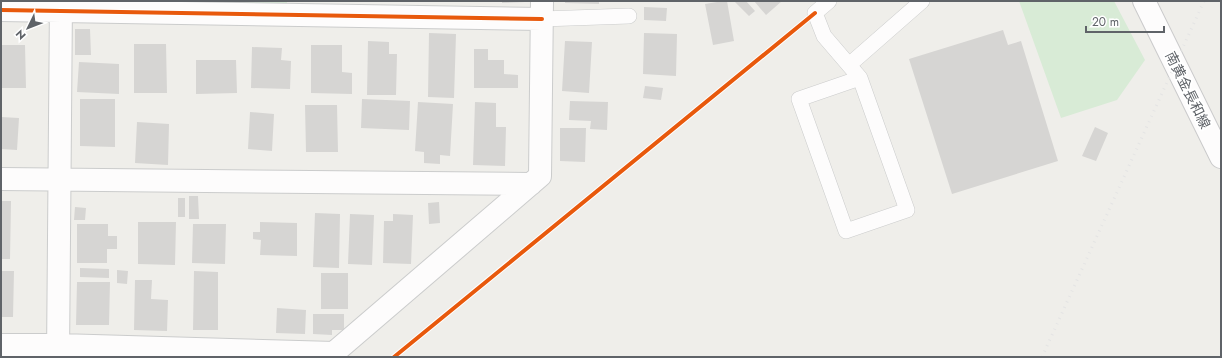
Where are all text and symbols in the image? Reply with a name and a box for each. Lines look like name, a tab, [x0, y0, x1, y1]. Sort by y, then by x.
north arrow	[8, 8, 48, 48]
scale bar	[1086, 8, 1164, 34]
text: 20 m	[1092, 13, 1119, 31]
text: N	[12, 26, 30, 43]
street label: 南黄金長和線	[1161, 48, 1215, 132]

